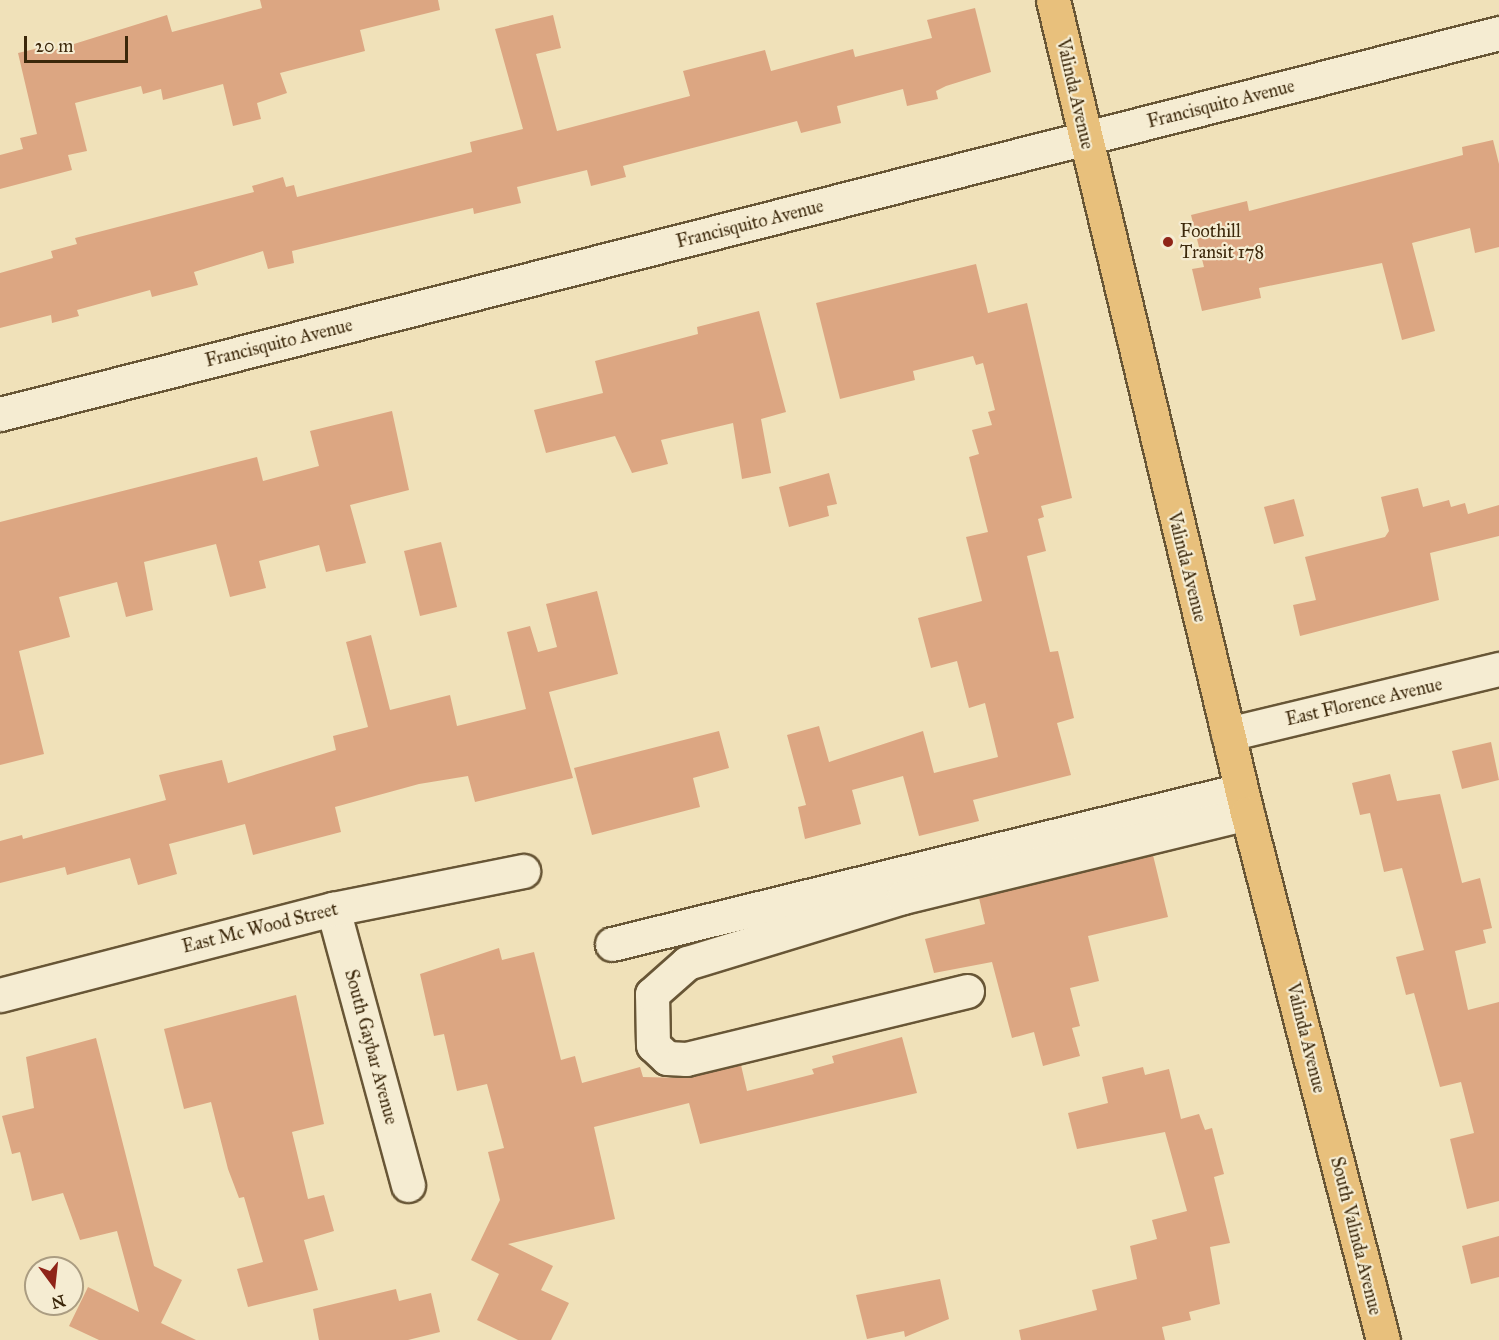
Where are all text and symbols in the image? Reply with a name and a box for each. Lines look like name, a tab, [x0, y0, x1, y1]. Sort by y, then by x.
scale bar	[27, 24, 130, 62]
text: 20 m	[35, 35, 73, 57]
street label: Valinda Avenue	[1052, 37, 1098, 151]
street label: Francisquito Avenue	[1145, 75, 1297, 133]
street label: Francisquito Avenue	[674, 195, 826, 253]
place label: Foothill Transit 178	[1180, 221, 1264, 264]
marker: Foothill Transit 178	[1161, 235, 1175, 249]
street label: Francisquito Avenue	[203, 314, 355, 372]
street label: Valinda Avenue	[1163, 510, 1211, 624]
street label: East Florence Avenue	[1284, 673, 1444, 731]
street label: East Mc Wood Street	[180, 898, 340, 958]
street label: South Gaybar Avenue	[340, 967, 402, 1127]
street label: Valinda Avenue	[1282, 981, 1330, 1095]
street label: South Valinda Avenue	[1326, 1155, 1386, 1317]
north arrow	[24, 1256, 84, 1316]
text: N	[49, 1291, 67, 1313]

